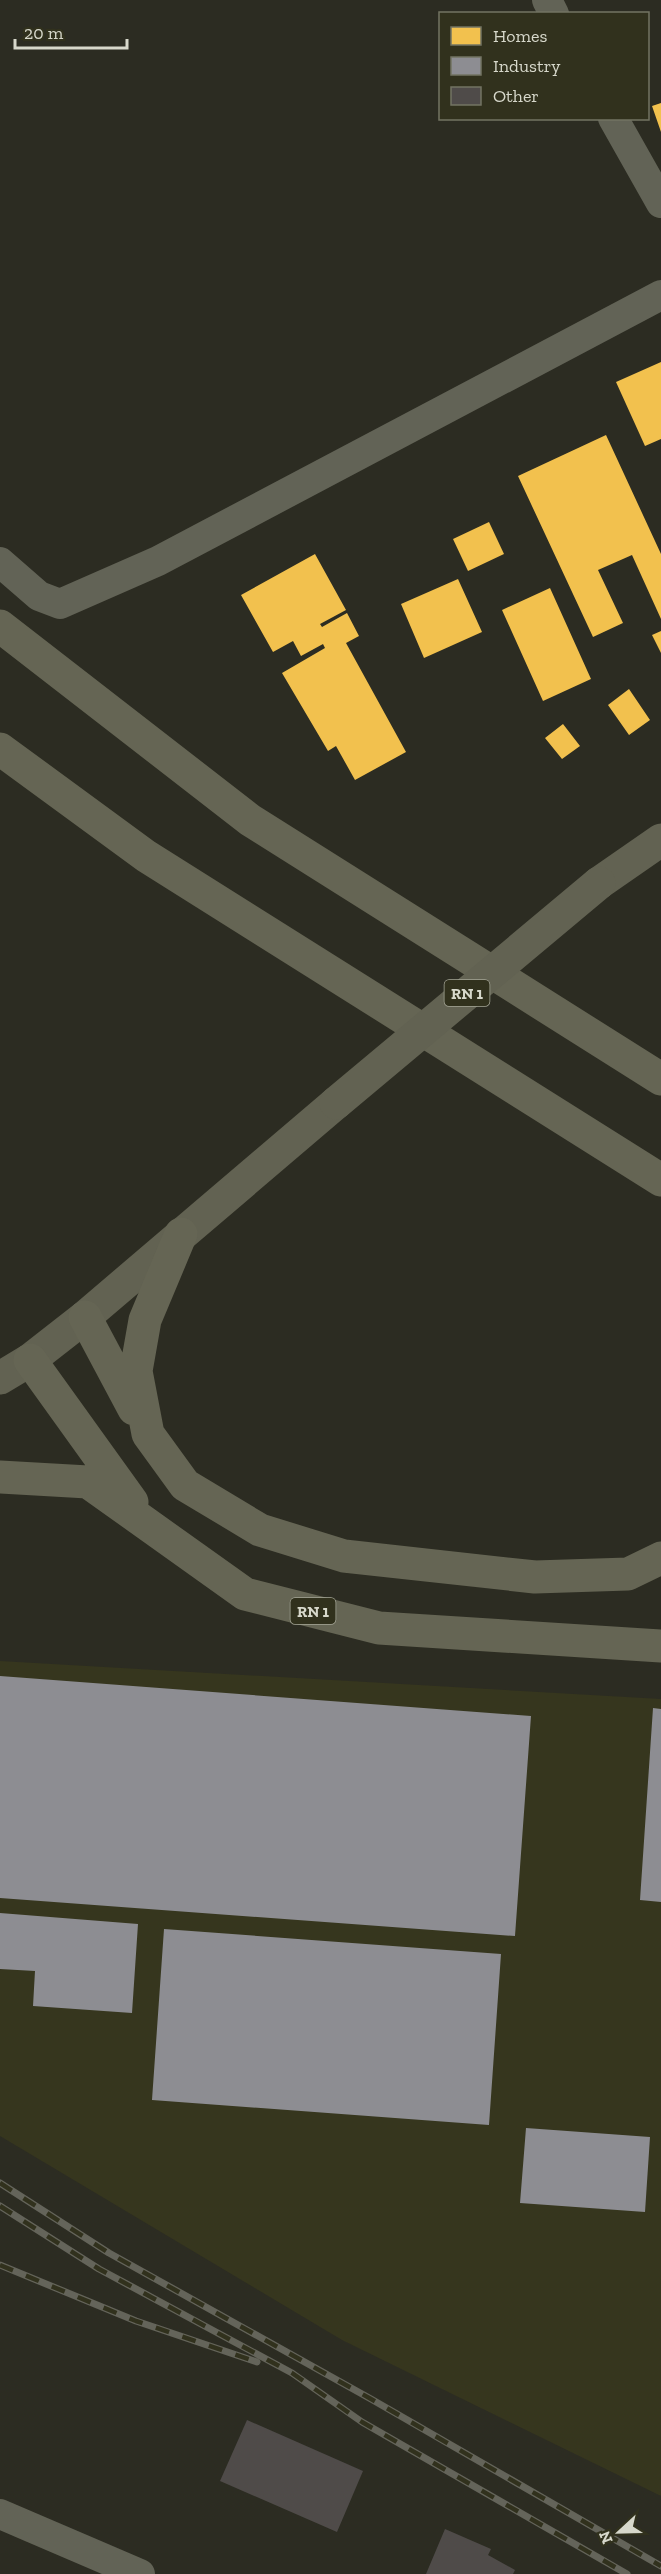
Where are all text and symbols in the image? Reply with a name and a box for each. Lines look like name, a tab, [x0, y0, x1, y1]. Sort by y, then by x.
scale bar	[15, 12, 128, 50]
legend	[439, 12, 649, 120]
text: 20 m	[24, 22, 64, 44]
text: Homes	[493, 25, 547, 47]
text: Industry	[493, 55, 561, 77]
text: Other	[493, 85, 539, 107]
road number: RN 1	[444, 980, 490, 1006]
road number: RN 1	[290, 1598, 336, 1624]
north arrow	[589, 2502, 649, 2562]
text: N	[594, 2528, 617, 2547]

